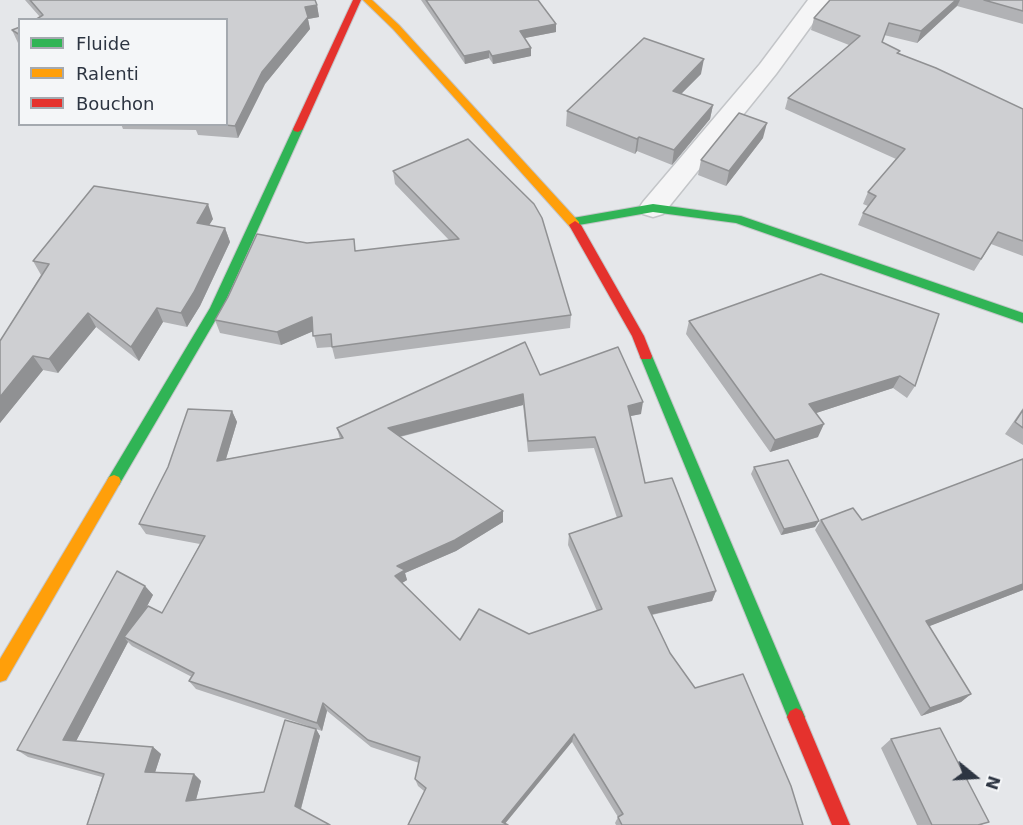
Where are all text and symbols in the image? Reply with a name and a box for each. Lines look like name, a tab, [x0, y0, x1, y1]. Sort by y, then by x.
legend	[18, 18, 228, 126]
text: Fluide	[76, 33, 130, 54]
text: Ralenti	[76, 63, 139, 84]
text: Bouchon	[76, 93, 155, 114]
north arrow	[945, 747, 1005, 807]
text: N	[981, 773, 1004, 792]

